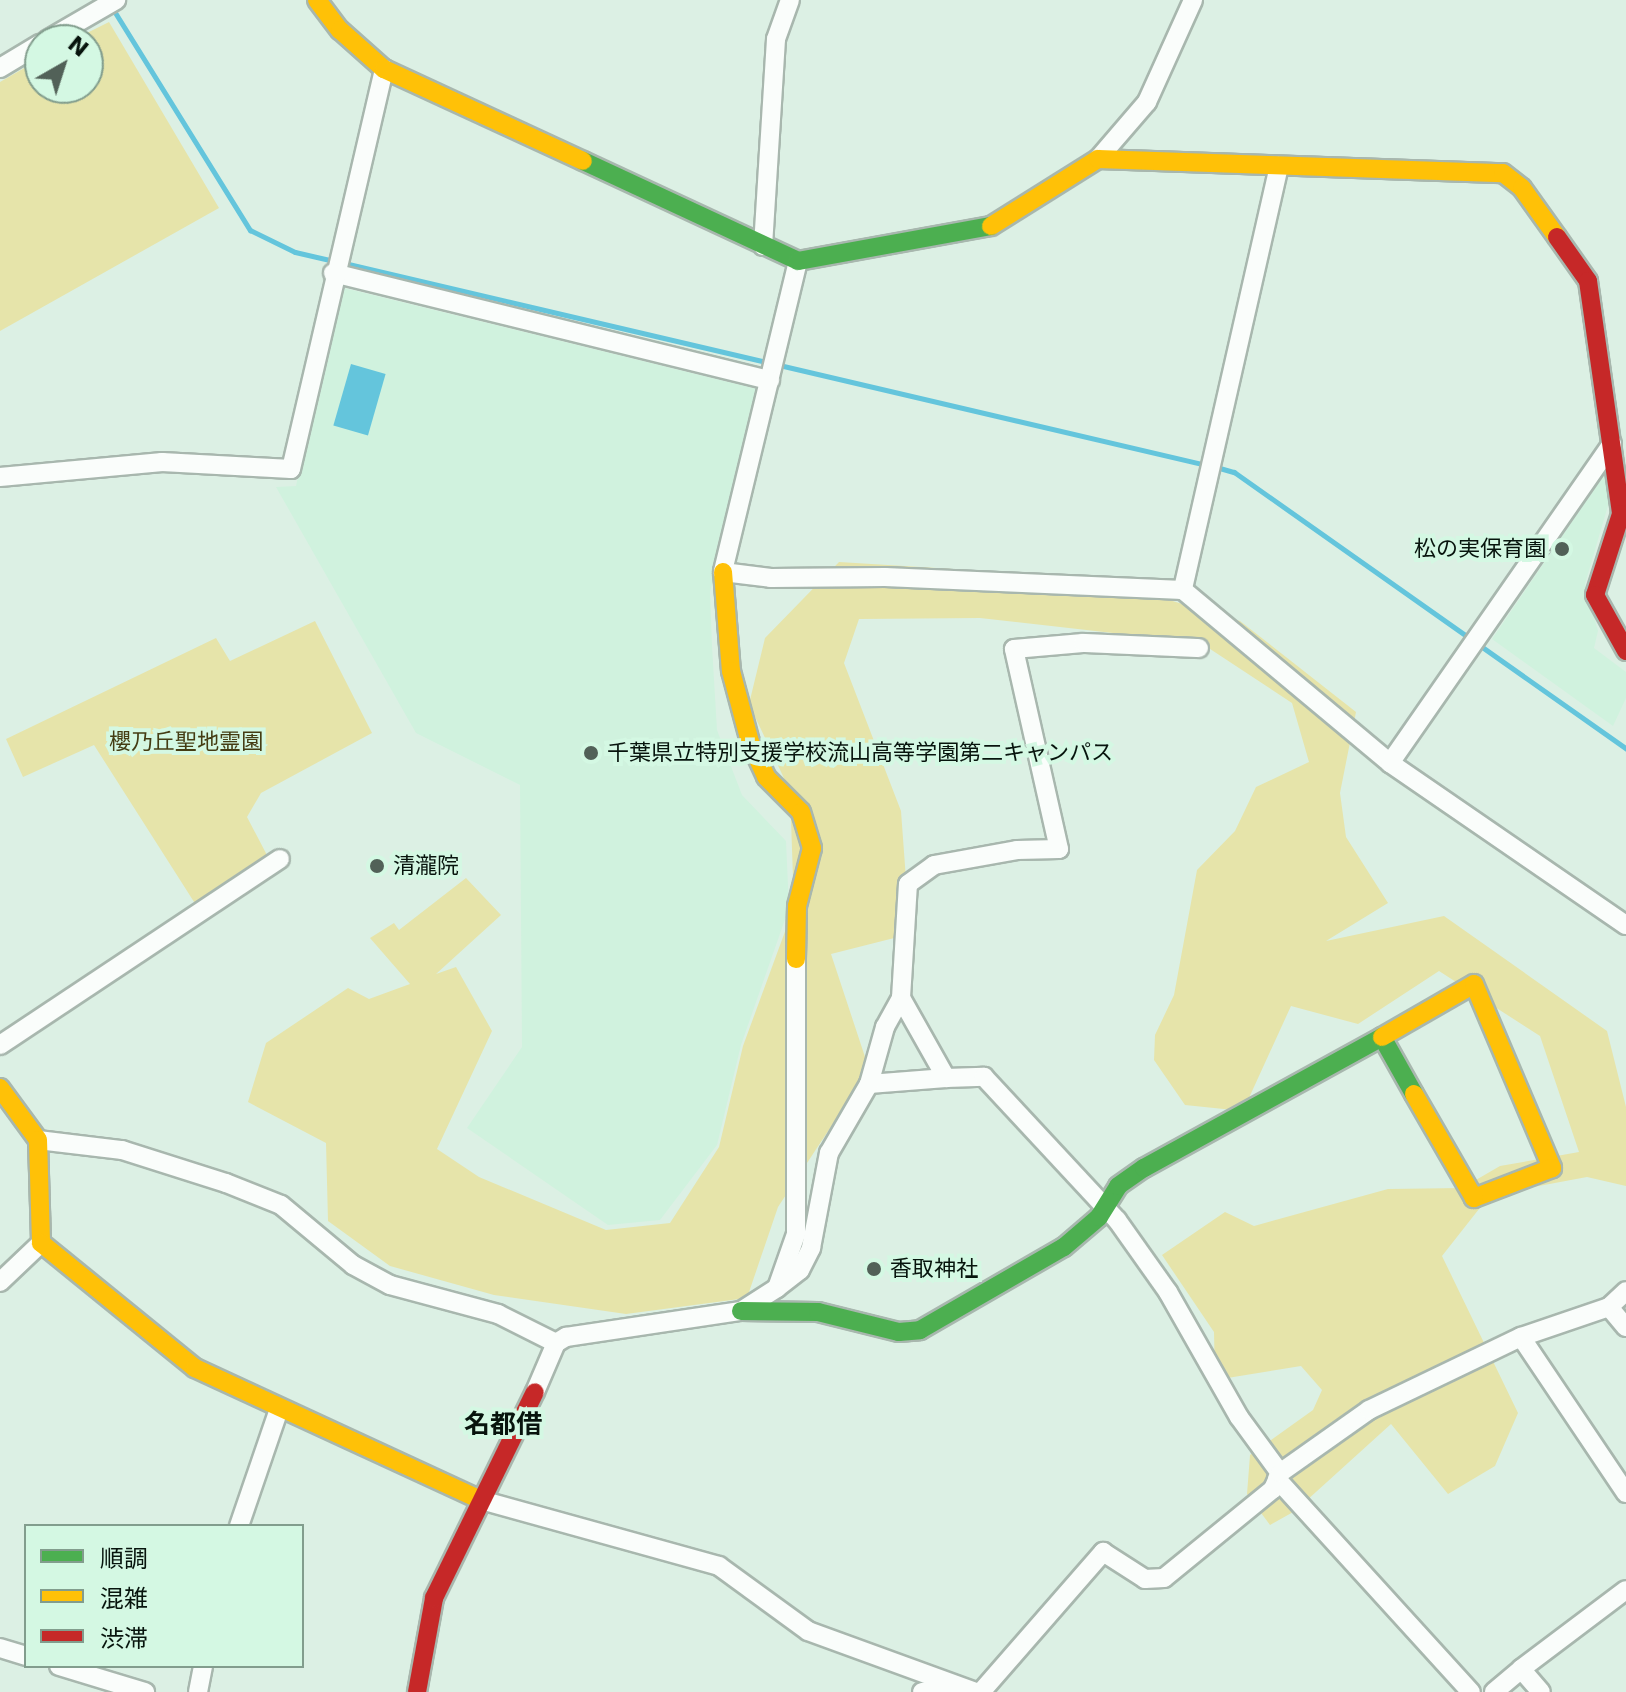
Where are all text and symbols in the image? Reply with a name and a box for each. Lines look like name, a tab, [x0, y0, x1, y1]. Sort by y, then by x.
north arrow	[24, 24, 104, 104]
text: N	[63, 31, 93, 62]
place label: 松の実保育園	[1414, 536, 1546, 562]
marker: 松の実保育園	[1553, 540, 1571, 558]
park label: 櫻乃丘聖地霊園	[109, 729, 263, 755]
place label: 千葉県立特別支援学校流山高等学園第二キャンパス	[607, 740, 1113, 766]
marker: 千葉県立特別支援学校流山高等学園第二キャンパス	[582, 744, 600, 762]
place label: 清瀧院	[393, 853, 459, 879]
marker: 清瀧院	[368, 857, 386, 875]
place label: 香取神社	[890, 1256, 978, 1282]
marker: 香取神社	[865, 1260, 883, 1278]
district label: 名都借	[464, 1409, 542, 1441]
legend	[24, 1524, 304, 1668]
text: 順調	[100, 1545, 148, 1573]
text: 混雑	[100, 1585, 148, 1613]
text: 渋滞	[100, 1625, 148, 1653]

